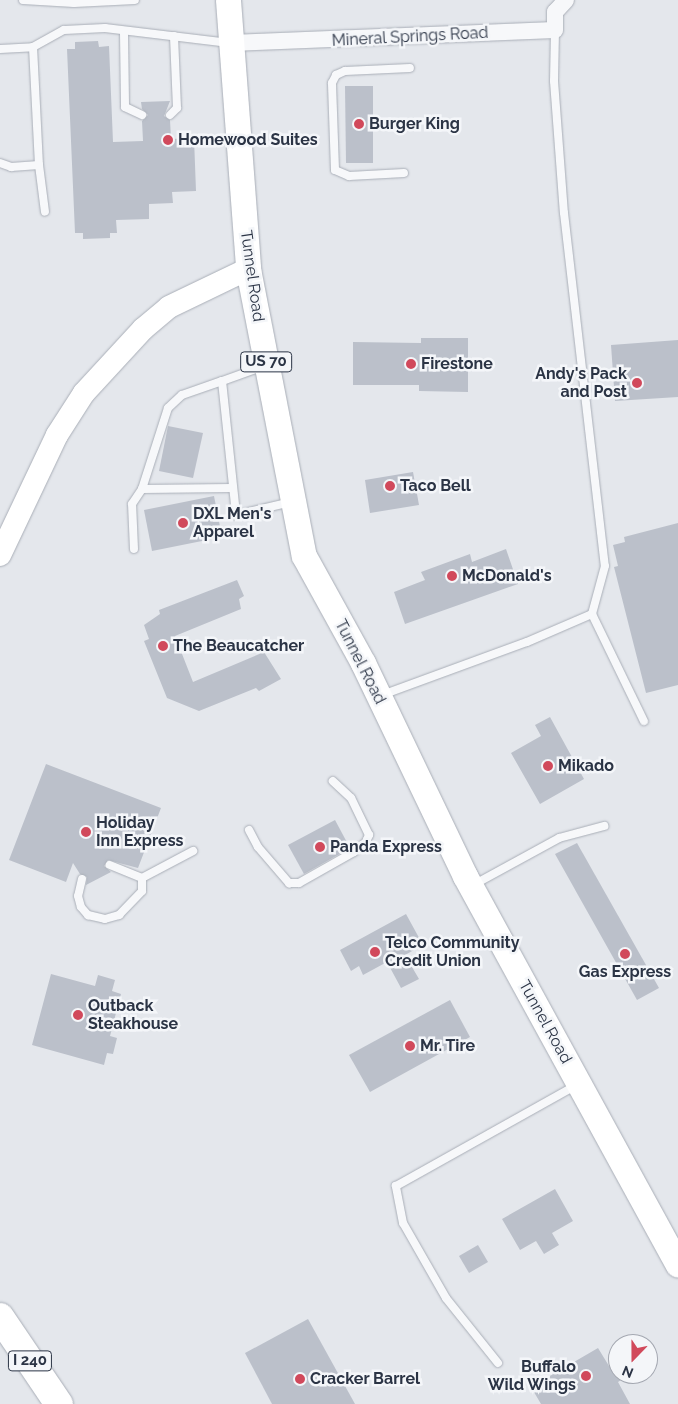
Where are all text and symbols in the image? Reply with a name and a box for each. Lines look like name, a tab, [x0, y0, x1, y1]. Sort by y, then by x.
street label: Mineral Springs Road	[331, 23, 489, 51]
place label: Burger King	[369, 114, 460, 134]
marker: Burger King	[353, 118, 365, 130]
place label: Homewood Suites	[178, 130, 318, 150]
marker: Homewood Suites	[162, 134, 174, 146]
street label: Tunnel Road	[236, 229, 268, 323]
road number: US 70	[240, 350, 292, 374]
place label: Firestone	[421, 354, 493, 374]
marker: Firestone	[405, 358, 417, 370]
place label: Andy's Pack and Post	[535, 364, 627, 402]
marker: Andy's Pack and Post	[631, 377, 643, 389]
place label: Taco Bell	[400, 476, 471, 496]
marker: Taco Bell	[384, 480, 396, 492]
place label: DXL Men's Apparel	[193, 504, 272, 542]
marker: DXL Men's Apparel	[177, 517, 189, 529]
place label: McDonald's	[462, 566, 552, 586]
marker: McDonald's	[446, 570, 458, 582]
street label: Tunnel Road	[330, 616, 390, 708]
place label: The Beaucatcher	[173, 636, 304, 656]
marker: The Beaucatcher	[157, 640, 169, 652]
place label: Mikado	[558, 756, 614, 776]
marker: Mikado	[542, 760, 554, 772]
place label: Holiday Inn Express	[96, 813, 183, 851]
marker: Holiday Inn Express	[80, 826, 92, 838]
place label: Panda Express	[330, 837, 442, 857]
marker: Panda Express	[314, 841, 326, 853]
place label: Telco Community Credit Union	[385, 933, 519, 971]
marker: Telco Community Credit Union	[369, 946, 381, 958]
marker: Gas Express	[619, 948, 631, 960]
place label: Gas Express	[579, 962, 671, 982]
street label: Tunnel Road	[514, 977, 576, 1067]
place label: Outback Steakhouse	[88, 996, 178, 1034]
marker: Outback Steakhouse	[72, 1009, 84, 1021]
place label: Mr. Tire	[420, 1036, 476, 1056]
marker: Mr. Tire	[404, 1040, 416, 1052]
north arrow	[608, 1334, 658, 1384]
road number: I 240	[8, 1348, 52, 1374]
place label: Buffalo Wild Wings	[487, 1357, 576, 1395]
text: N	[620, 1363, 636, 1381]
place label: Cracker Barrel	[310, 1369, 420, 1389]
marker: Buffalo Wild Wings	[580, 1370, 592, 1382]
marker: Cracker Barrel	[294, 1373, 306, 1385]

